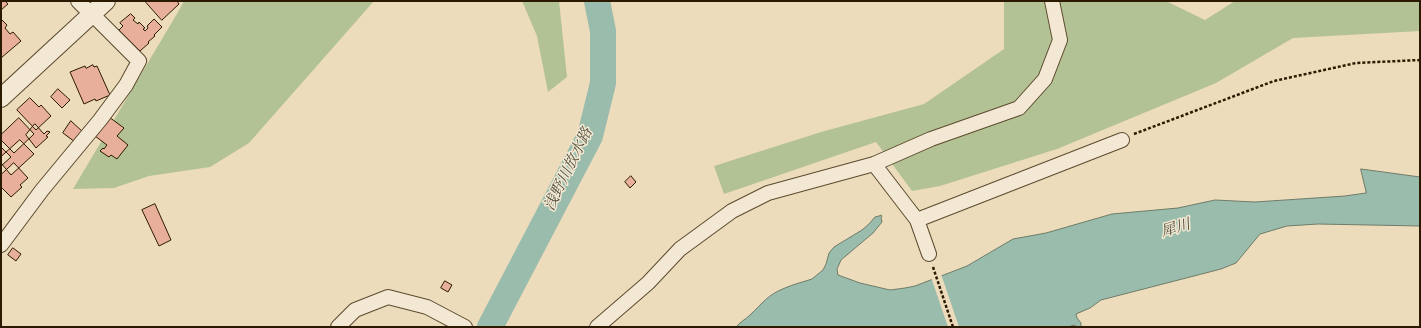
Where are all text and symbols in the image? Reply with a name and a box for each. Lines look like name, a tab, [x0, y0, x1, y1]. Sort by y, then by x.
water label: 浅野川放水路	[542, 126, 598, 214]
water label: 犀川	[1159, 217, 1193, 243]

